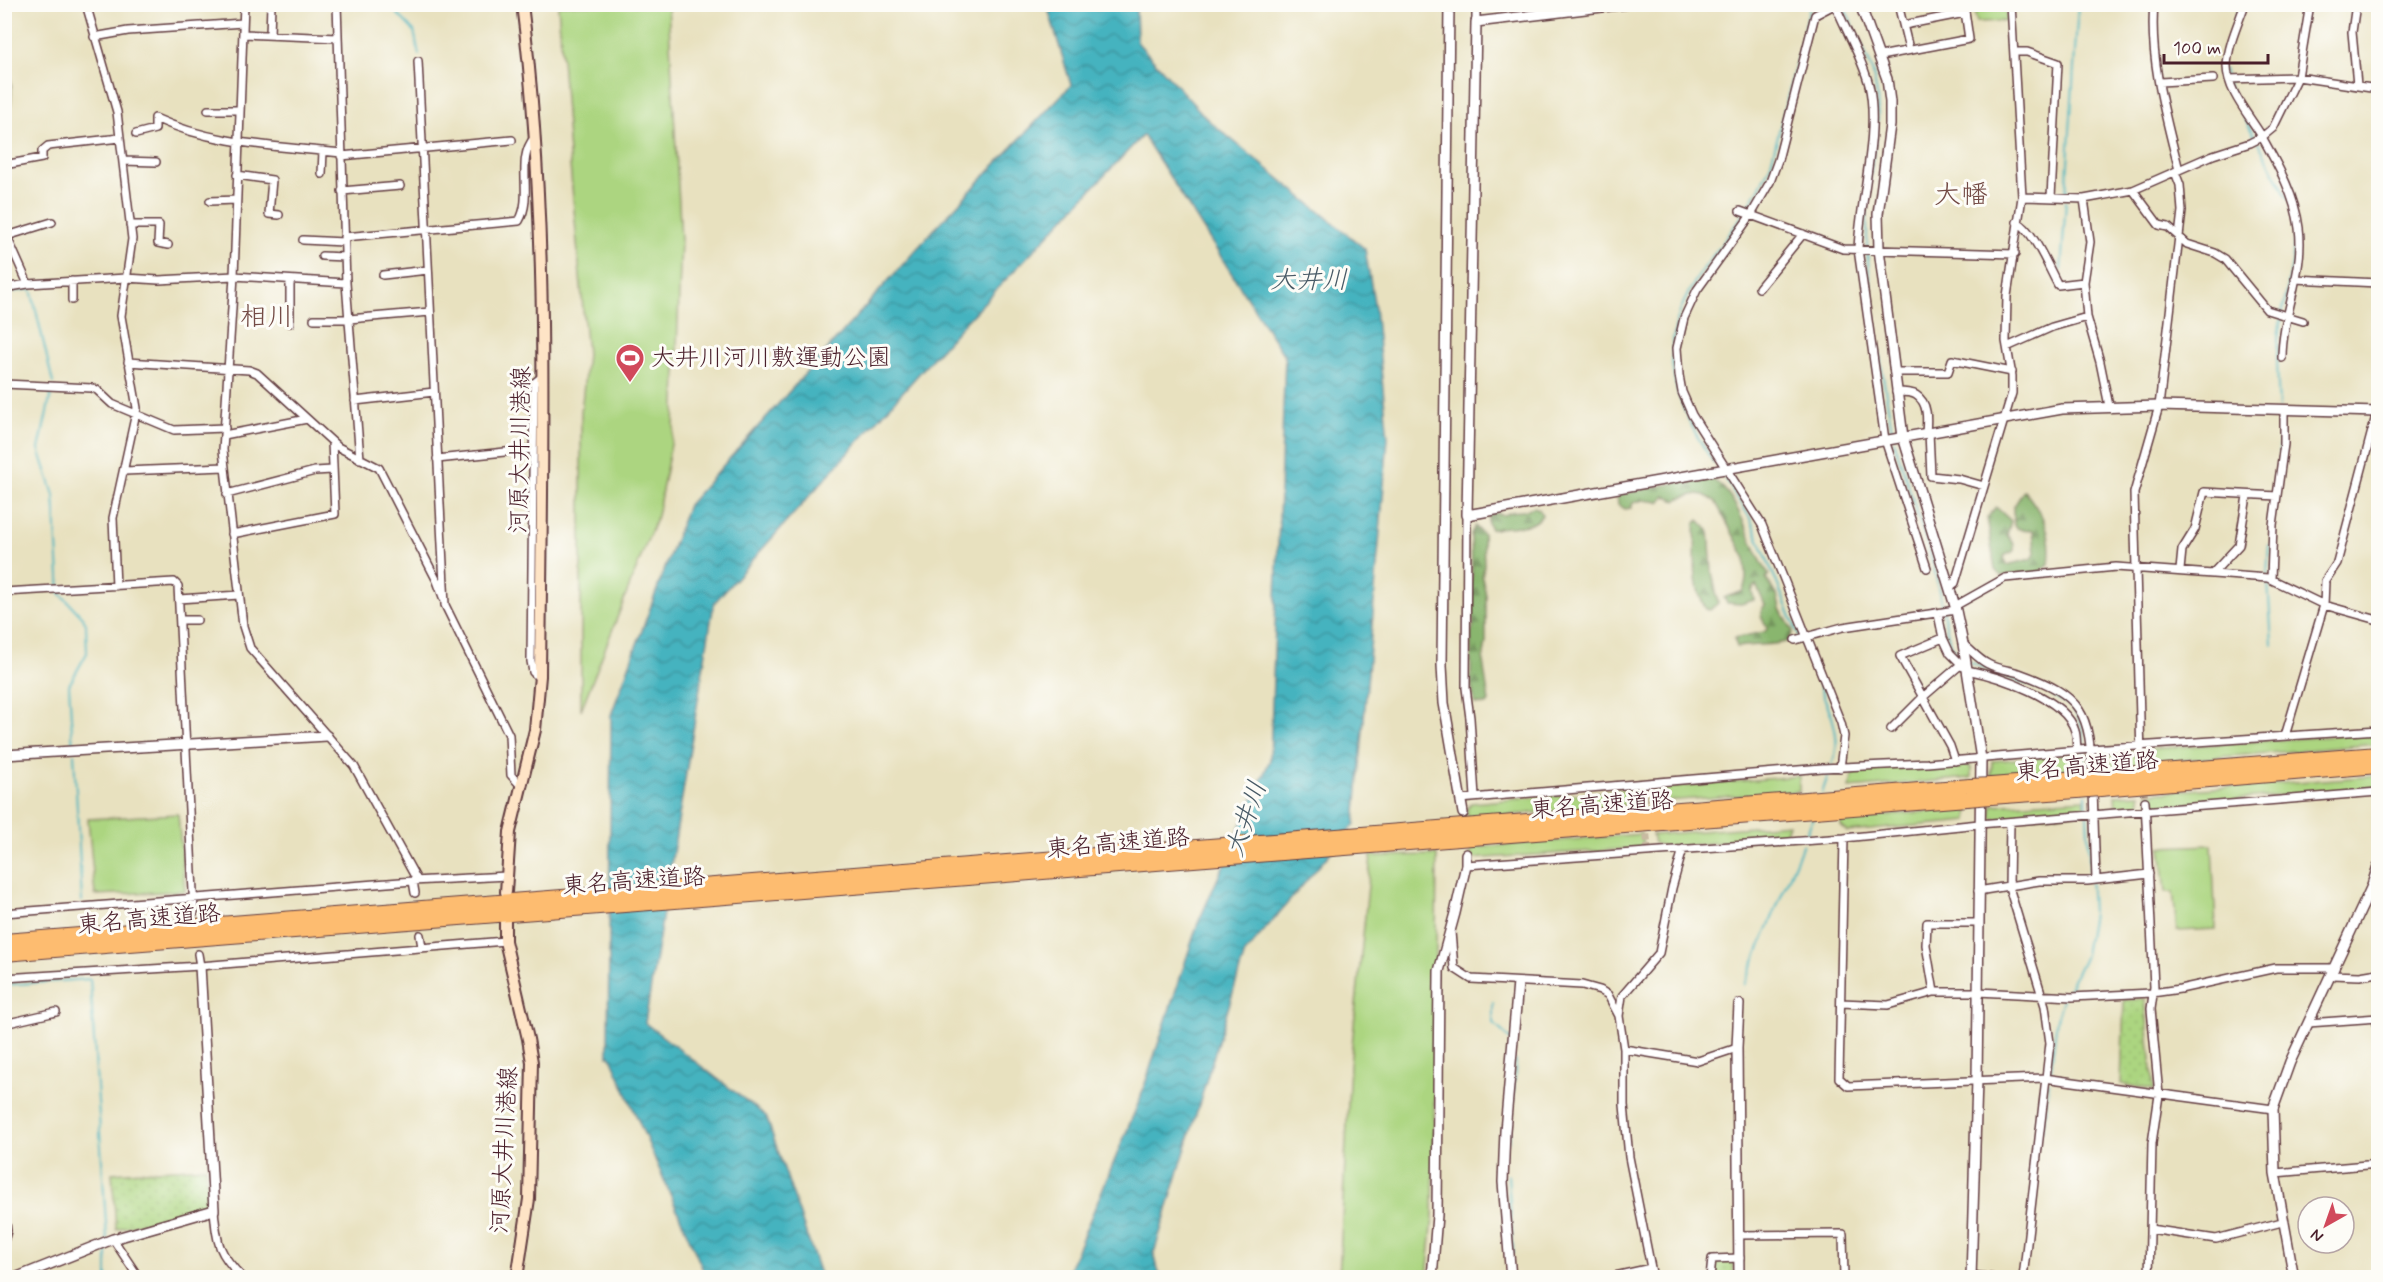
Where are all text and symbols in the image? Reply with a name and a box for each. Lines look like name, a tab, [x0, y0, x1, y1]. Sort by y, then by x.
scale bar	[2164, 27, 2268, 65]
text: 100 m	[2173, 37, 2221, 61]
district label: 大幡	[1934, 178, 1988, 213]
water label: 大井川	[1270, 264, 1348, 298]
district label: 相川	[240, 300, 294, 335]
sports icon: 大井川河川敷運動公園	[614, 342, 646, 384]
place label: 大井川河川敷運動公園	[651, 343, 891, 374]
street label: 河原大井川港線	[504, 366, 538, 534]
street label: 東名高速道路	[2014, 745, 2160, 789]
water label: 大井川	[1218, 777, 1276, 861]
street label: 東名高速道路	[1529, 786, 1675, 826]
street label: 東名高速道路	[1045, 822, 1191, 866]
street label: 東名高速道路	[561, 862, 707, 902]
street label: 東名高速道路	[76, 898, 222, 942]
street label: 河原大井川港線	[485, 1065, 525, 1235]
north arrow	[2296, 1195, 2356, 1255]
text: N	[2306, 1224, 2328, 1247]

